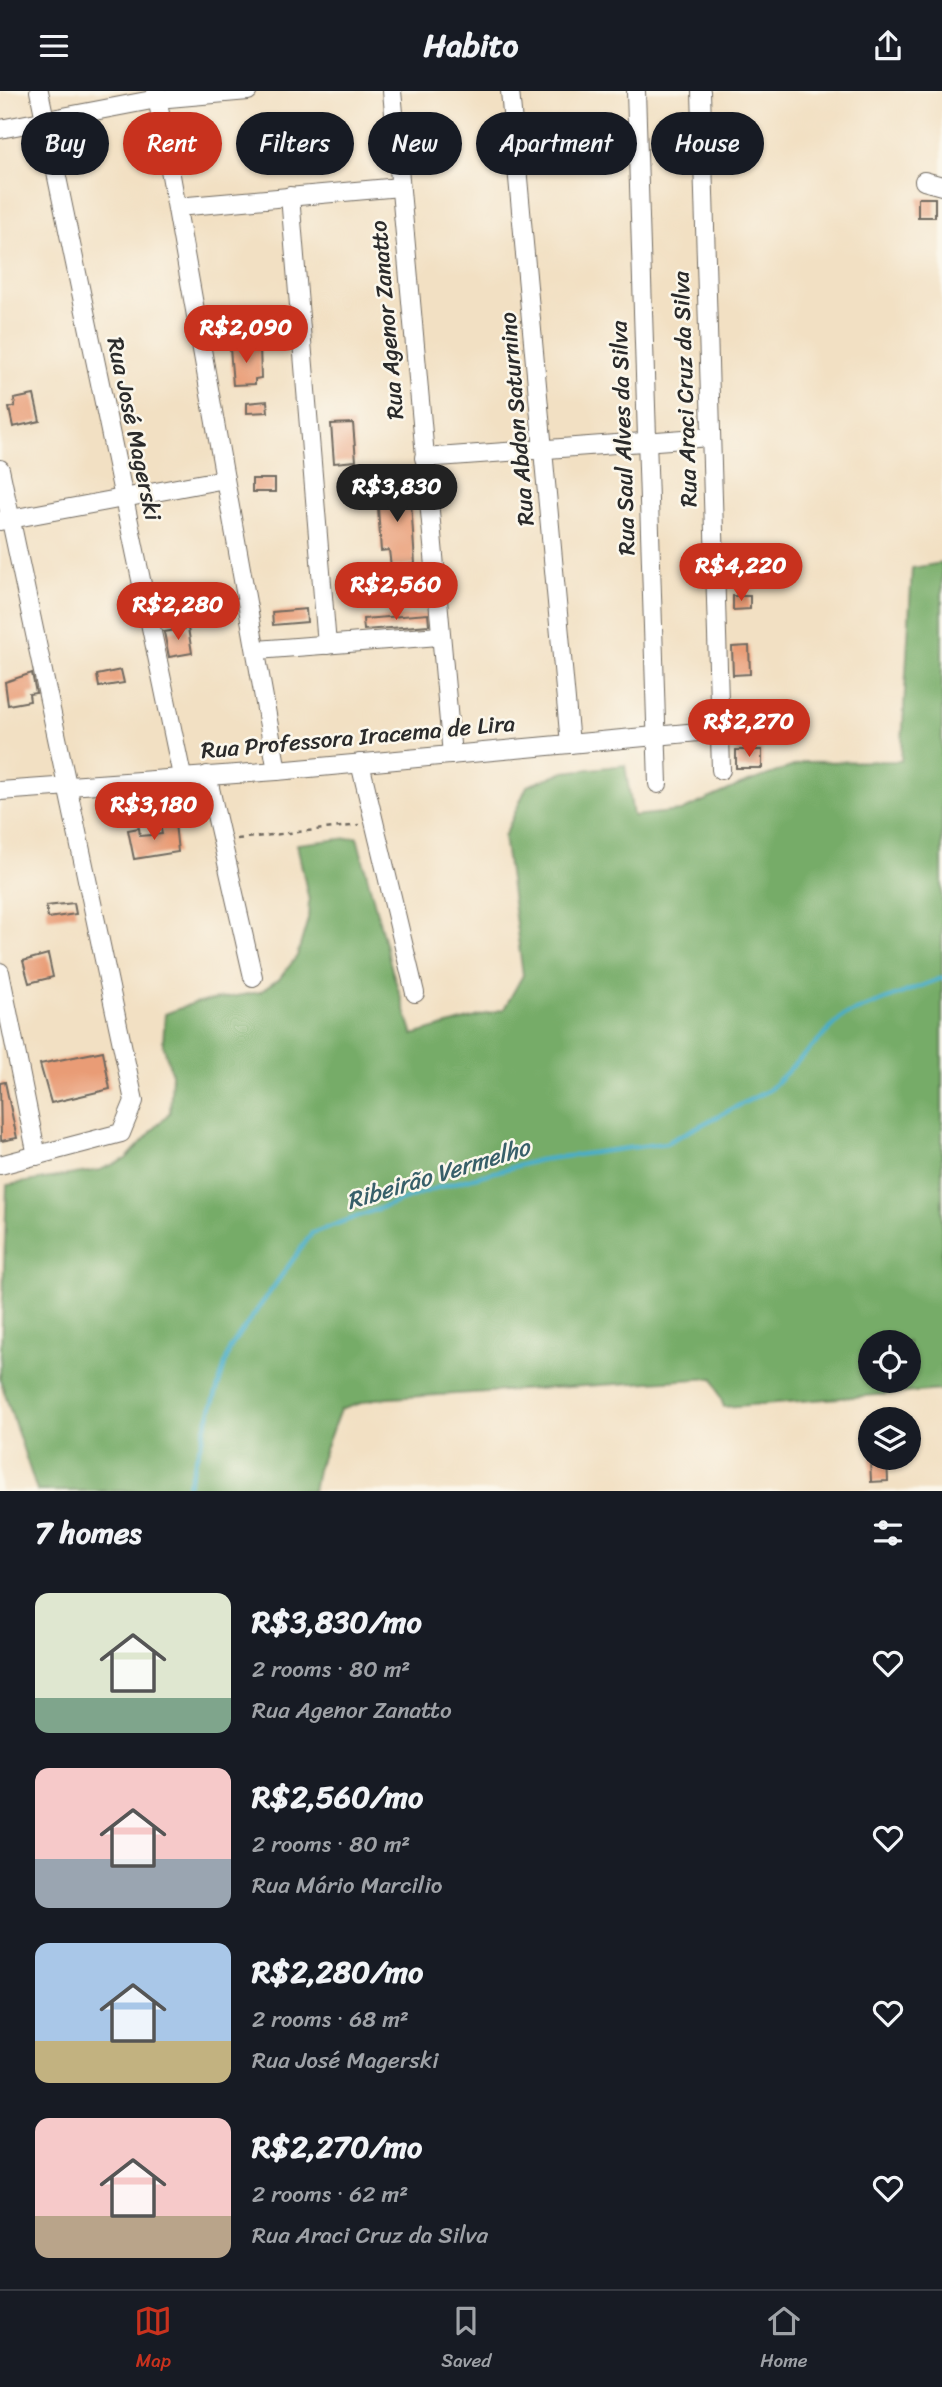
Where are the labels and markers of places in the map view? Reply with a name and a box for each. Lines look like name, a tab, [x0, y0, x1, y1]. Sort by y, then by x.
pin: R$2,090	[181, 306, 311, 365]
pin: R$3,830	[332, 465, 462, 524]
pin: R$4,220	[676, 543, 806, 603]
pin: R$2,560	[331, 563, 461, 622]
pin: R$2,280	[113, 582, 243, 642]
pin: R$2,270	[684, 699, 814, 759]
pin: R$3,180	[89, 783, 219, 842]

